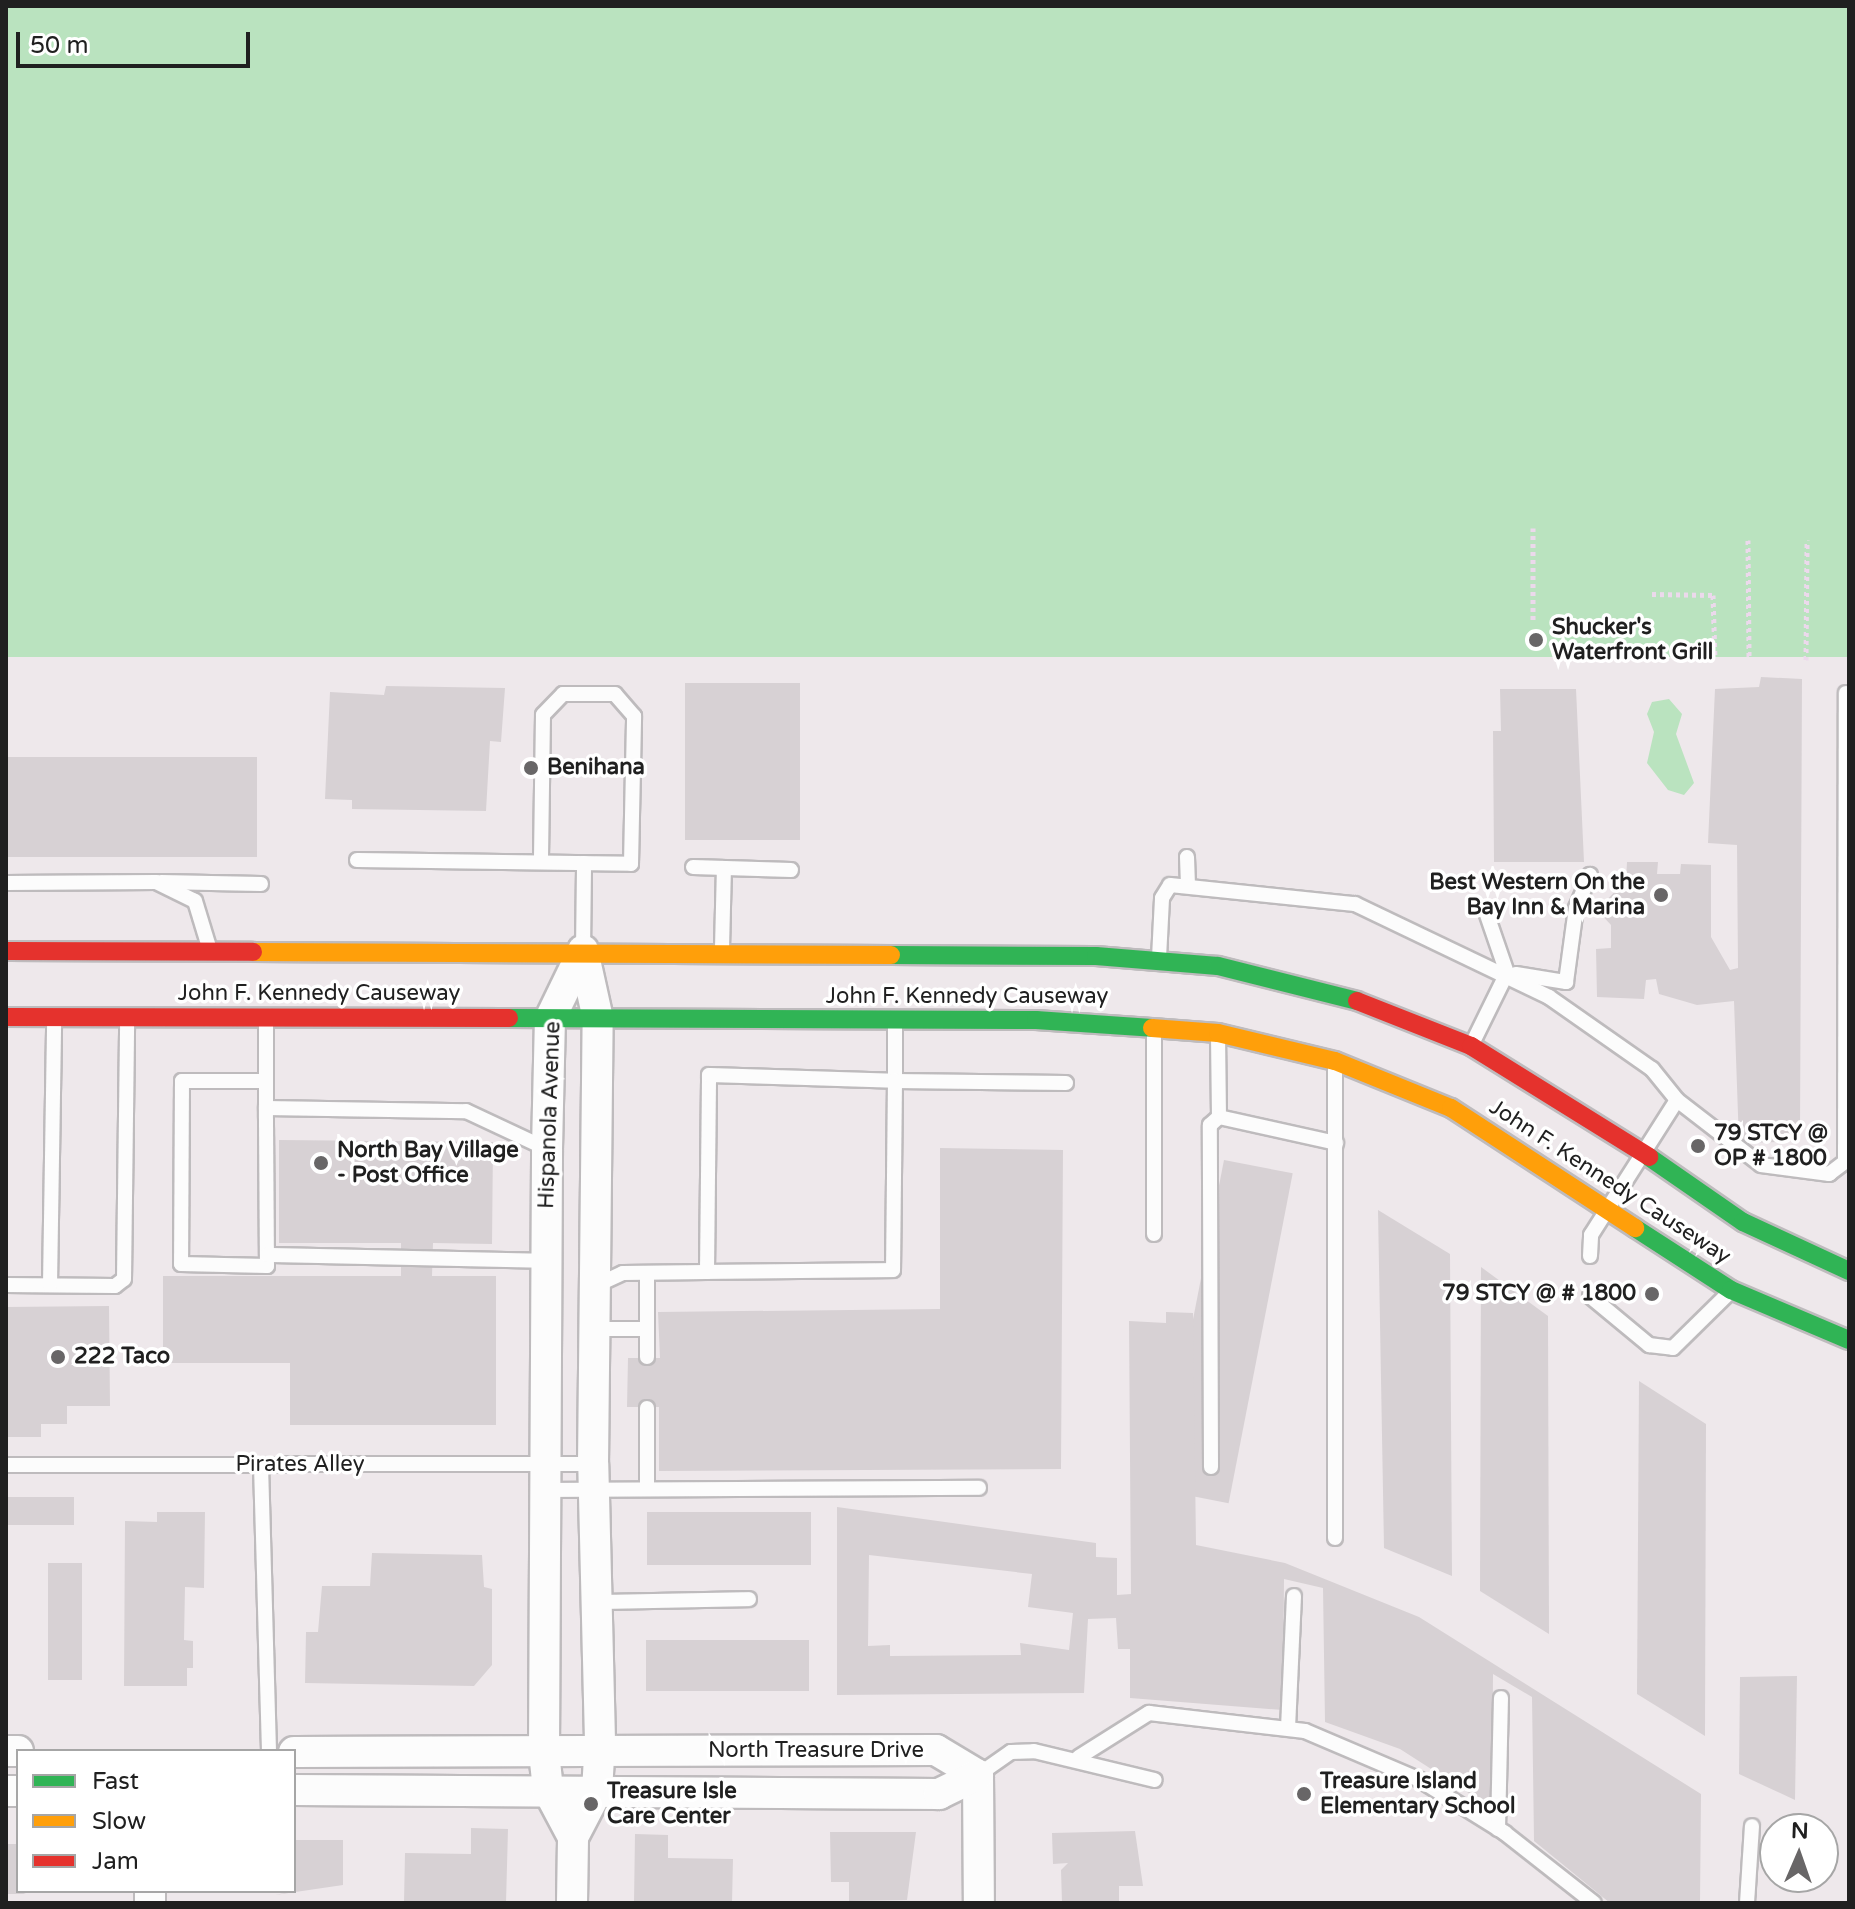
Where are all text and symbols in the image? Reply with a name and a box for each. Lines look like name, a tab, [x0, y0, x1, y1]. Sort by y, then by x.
scale bar	[20, 16, 254, 66]
text: 50 m	[30, 31, 88, 60]
place label: Shucker's Waterfront Grill	[1552, 614, 1713, 666]
marker: Shucker's Waterfront Grill	[1527, 631, 1545, 649]
place label: Benihana	[547, 755, 645, 781]
marker: Benihana	[522, 759, 540, 777]
place label: Best Western On the Bay Inn & Marina	[1429, 869, 1645, 920]
marker: Best Western On the Bay Inn & Marina	[1652, 886, 1670, 904]
street label: John F. Kennedy Causeway	[178, 981, 460, 1007]
street label: John F. Kennedy Causeway	[826, 984, 1108, 1010]
street label: Hispanola Avenue	[534, 1021, 566, 1209]
street label: John F. Kennedy Causeway	[1484, 1094, 1736, 1270]
place label: 79 STCY @ OP # 1800	[1714, 1120, 1828, 1172]
place label: North Bay Village - Post Office	[337, 1137, 519, 1188]
marker: 79 STCY @ OP # 1800	[1689, 1137, 1707, 1155]
marker: North Bay Village - Post Office	[312, 1154, 330, 1172]
place label: 79 STCY @ # 1800	[1442, 1281, 1636, 1307]
marker: 79 STCY @ # 1800	[1643, 1285, 1661, 1303]
place label: 222 Taco	[74, 1344, 170, 1370]
marker: 222 Taco	[49, 1348, 67, 1366]
street label: Pirates Alley	[236, 1452, 364, 1478]
street label: North Treasure Drive	[708, 1738, 924, 1764]
legend	[16, 1749, 296, 1893]
text: Fast	[92, 1767, 139, 1796]
place label: Treasure Island Elementary School	[1320, 1768, 1515, 1820]
place label: Treasure Isle Care Center	[607, 1778, 737, 1830]
marker: Treasure Island Elementary School	[1295, 1785, 1313, 1803]
marker: Treasure Isle Care Center	[582, 1795, 600, 1813]
text: Slow	[92, 1807, 146, 1836]
north arrow	[1759, 1813, 1839, 1893]
text: N	[1790, 1818, 1809, 1844]
text: Jam	[92, 1847, 139, 1876]

